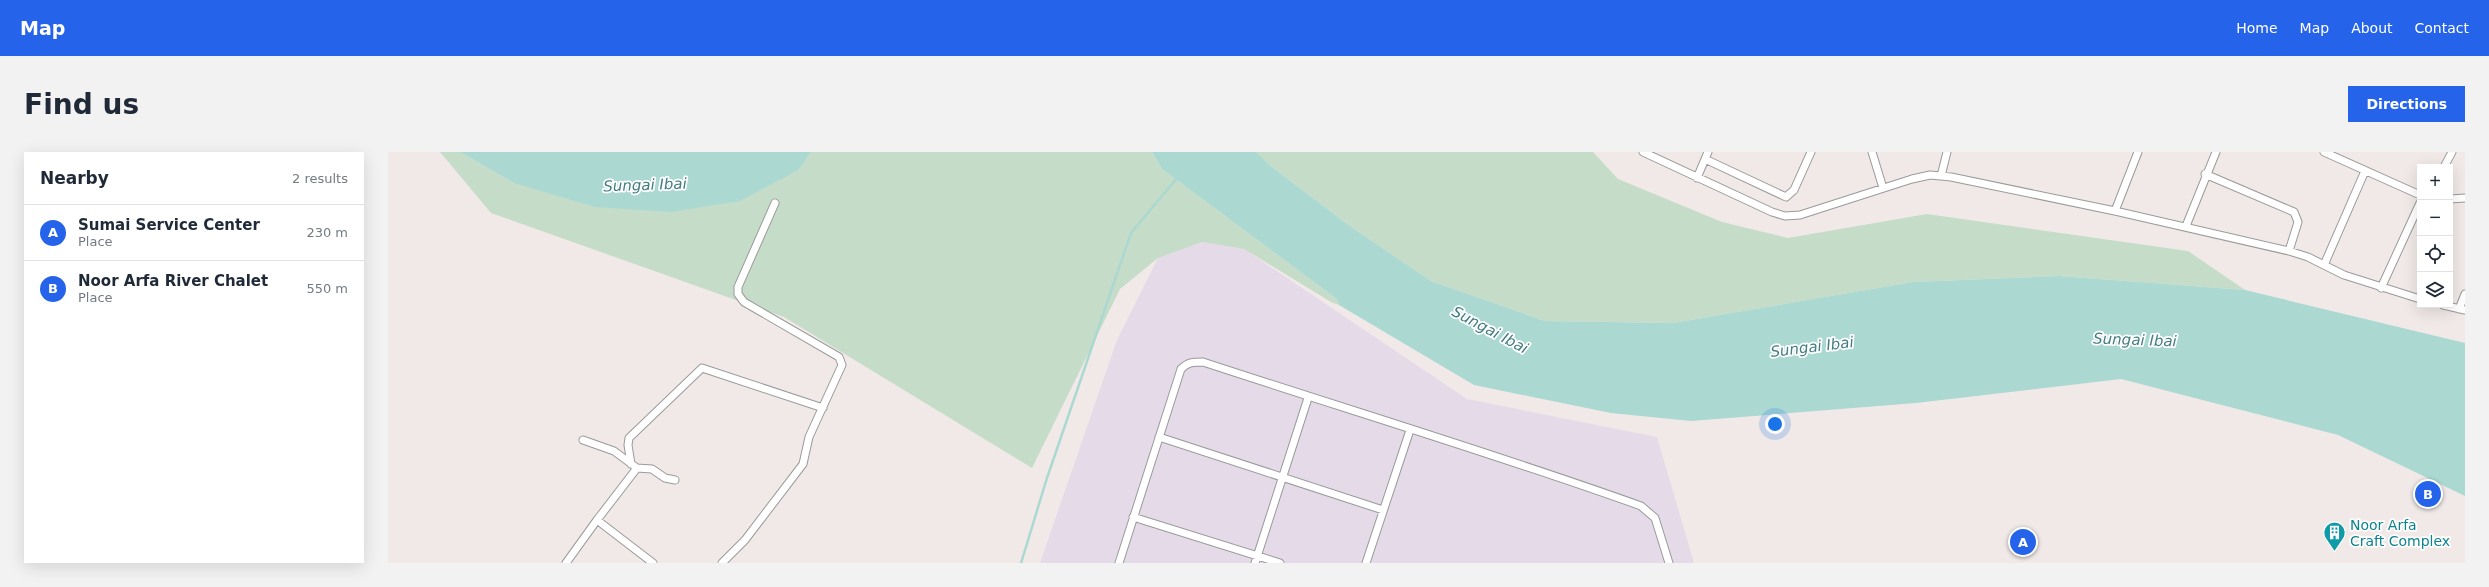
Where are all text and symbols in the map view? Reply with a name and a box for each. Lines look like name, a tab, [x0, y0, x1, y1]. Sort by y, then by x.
text: Map	[20, 17, 65, 39]
text: Home	[2236, 20, 2278, 36]
text: Map	[2300, 20, 2329, 36]
text: About	[2351, 20, 2393, 36]
text: Contact	[2415, 20, 2469, 36]
button: Directions	[2348, 86, 2465, 122]
text: Find us	[24, 88, 139, 121]
map controls	[2417, 164, 2453, 308]
button: +	[2417, 164, 2453, 200]
text: Nearby	[40, 168, 109, 188]
text: 2 results	[292, 171, 348, 186]
water label: Sungai Ibai	[603, 175, 688, 195]
button: −	[2417, 200, 2453, 236]
text: Sumai Service Center	[78, 216, 260, 234]
text: A	[48, 225, 58, 240]
text: 230 m	[306, 225, 348, 240]
text: Place	[78, 234, 113, 249]
button: locate	[2417, 236, 2453, 272]
text: Noor Arfa River Chalet	[78, 272, 268, 290]
button: layers	[2417, 272, 2453, 308]
text: B	[48, 281, 58, 296]
text: 550 m	[306, 281, 348, 296]
text: Place	[78, 290, 113, 305]
water label: Sungai Ibai	[1449, 302, 1532, 358]
water label: Sungai Ibai	[2093, 330, 2178, 350]
water label: Sungai Ibai	[1769, 333, 1855, 361]
your location	[1765, 414, 1785, 434]
pin: B	[2415, 479, 2441, 509]
place label: Noor Arfa Craft Complex	[2350, 517, 2450, 549]
building icon: Noor Arfa Craft Complex	[2322, 520, 2348, 553]
pin: A	[2010, 527, 2036, 557]

